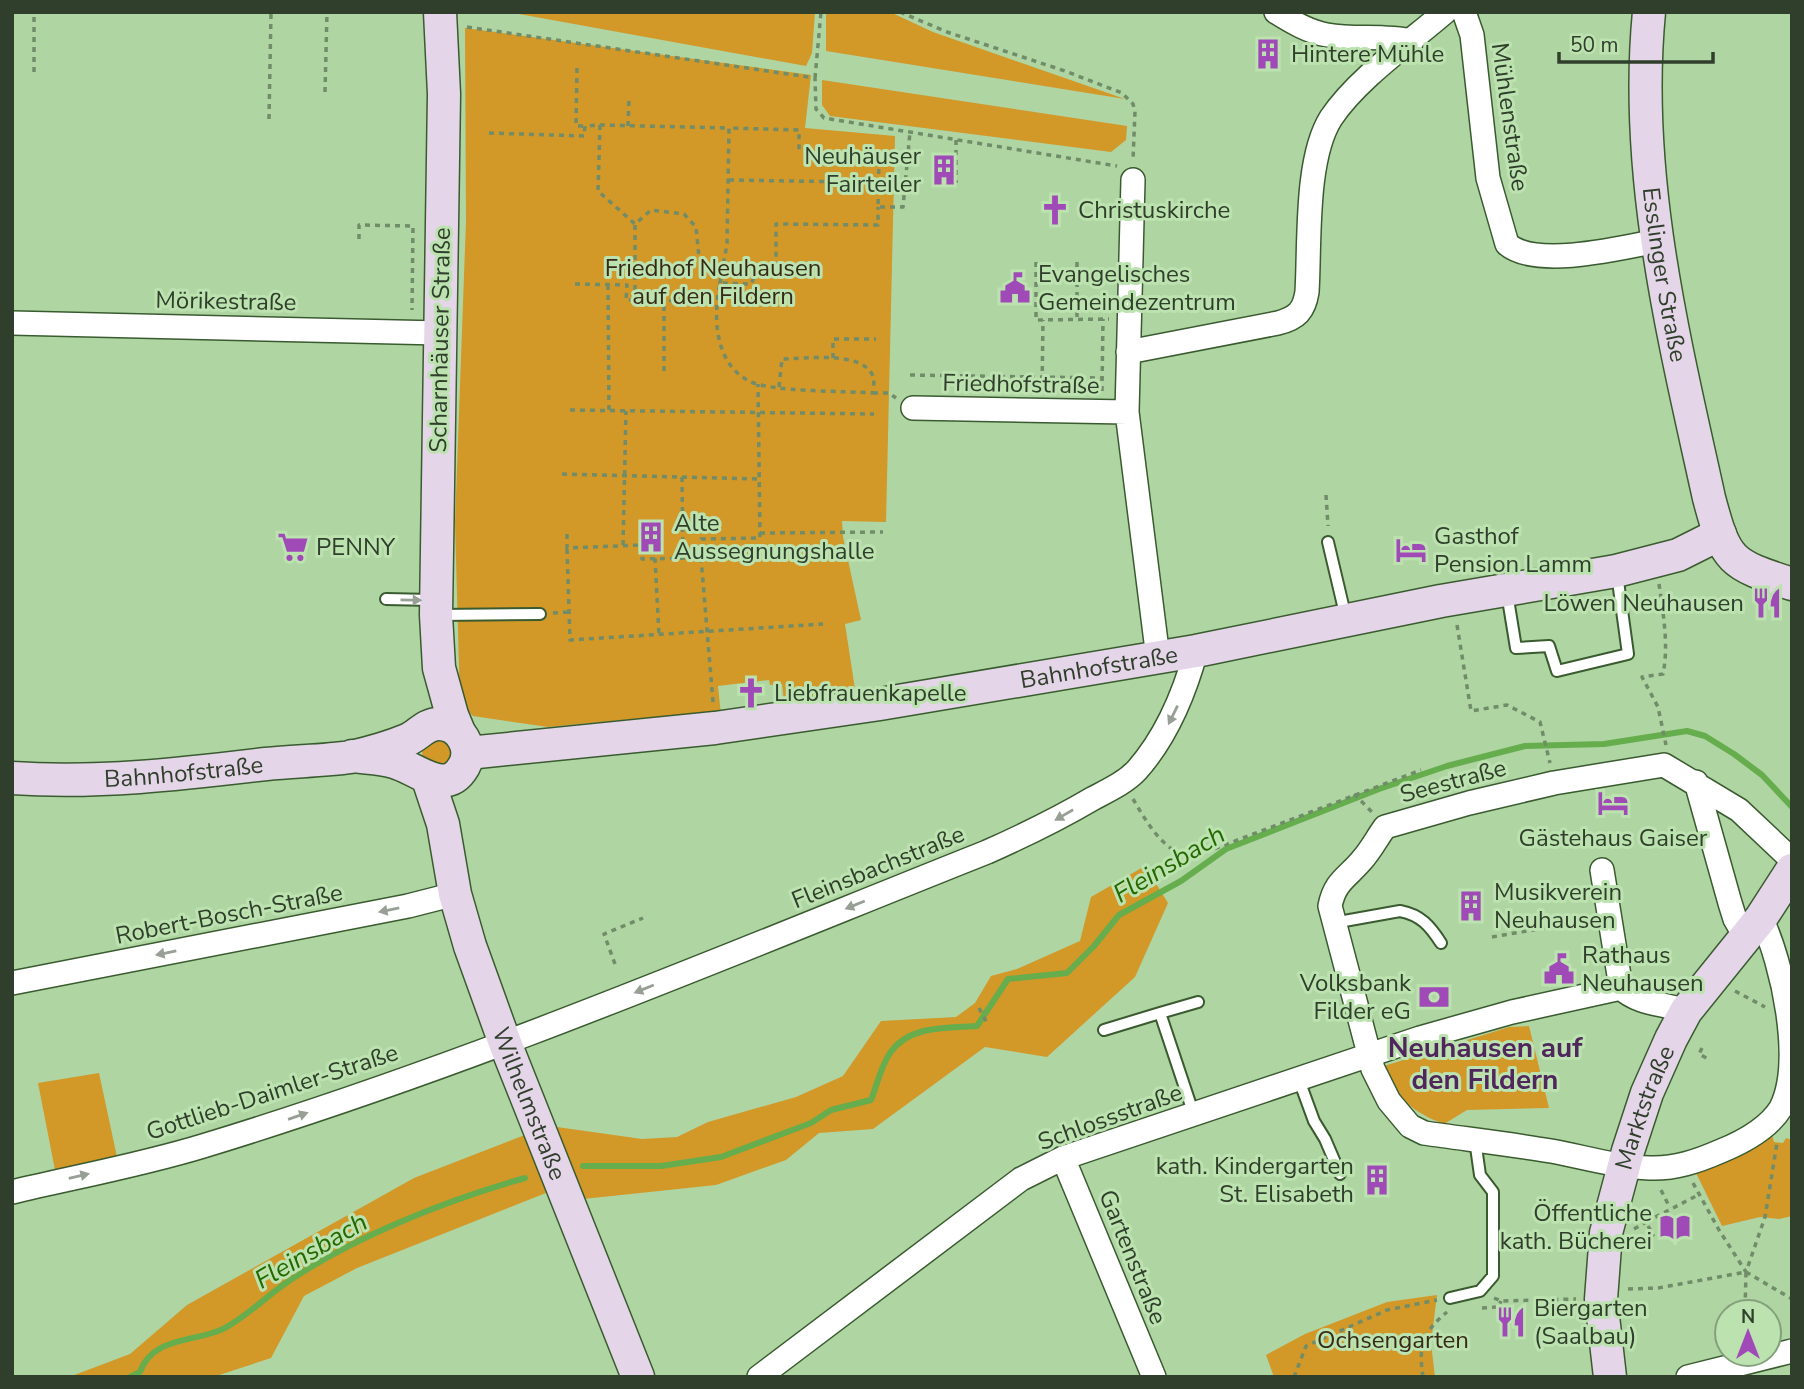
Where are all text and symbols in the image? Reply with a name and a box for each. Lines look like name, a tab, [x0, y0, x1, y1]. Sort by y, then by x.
scale bar	[1559, 21, 1713, 65]
text: 50 m	[1570, 31, 1619, 59]
building icon: Hintere Mühle	[1251, 37, 1285, 71]
place label: Hintere Mühle	[1291, 38, 1444, 70]
street label: Mühlenstraße	[1484, 41, 1536, 193]
place label: Neuhäuser Fairteiler	[804, 140, 921, 200]
building icon: Neuhäuser Fairteiler	[927, 153, 961, 187]
street label: Esslinger Straße	[1635, 186, 1695, 365]
church icon: Christuskirche	[1038, 193, 1072, 227]
place label: Christuskirche	[1078, 194, 1230, 226]
street label: Scharnhäuser Straße	[422, 227, 458, 453]
park label: Friedhof Neuhausen auf den Fildern	[605, 252, 821, 312]
place label: Evangelisches Gemeindezentrum	[1038, 258, 1236, 318]
public building icon: Evangelisches Gemeindezentrum	[998, 271, 1032, 305]
street label: Mörikestraße	[155, 284, 297, 318]
street label: Friedhofstraße	[942, 367, 1100, 401]
place label: Alte Aussegnungshalle	[674, 507, 874, 567]
building icon: Alte Aussegnungshalle	[634, 520, 668, 554]
place label: Gasthof Pension Lamm	[1434, 520, 1592, 580]
supermarket icon: PENNY	[276, 530, 310, 564]
place label: PENNY	[316, 531, 396, 563]
hotel icon: Gasthof Pension Lamm	[1394, 533, 1428, 567]
restaurant icon: Löwen Neuhausen	[1750, 586, 1784, 620]
place label: Löwen Neuhausen	[1544, 587, 1744, 619]
one-way arrow	[400, 594, 422, 605]
street label: Bahnhofstraße	[1018, 638, 1180, 696]
church icon: Liebfrauenkapelle	[734, 676, 768, 710]
place label: Liebfrauenkapelle	[774, 677, 967, 709]
one-way arrow	[1167, 705, 1178, 725]
street label: Bahnhofstraße	[103, 748, 265, 795]
street label: Seestraße	[1396, 751, 1510, 811]
hotel icon: Gästehaus Gaiser	[1596, 786, 1630, 820]
one-way arrow	[1054, 809, 1074, 821]
water label: Fleinsbach	[1107, 817, 1231, 911]
street label: Fleinsbachstraße	[787, 818, 969, 916]
place label: Gästehaus Gaiser	[1519, 822, 1708, 854]
street label: Robert-Bosch-Straße	[113, 876, 345, 952]
place label: Musikverein Neuhausen	[1494, 876, 1622, 936]
building icon: Musikverein Neuhausen	[1454, 889, 1488, 923]
one-way arrow	[844, 899, 865, 910]
one-way arrow	[378, 904, 400, 915]
place label: Rathaus Neuhausen	[1582, 939, 1704, 999]
one-way arrow	[155, 948, 177, 959]
public building icon: Rathaus Neuhausen	[1542, 952, 1576, 986]
place label: Volksbank Filder eG	[1299, 967, 1412, 1027]
bank icon: Volksbank Filder eG	[1417, 980, 1451, 1014]
one-way arrow	[633, 983, 654, 994]
street label: Wilhelmstraße	[485, 1023, 574, 1185]
district label: Neuhausen auf den Fildern	[1388, 1029, 1583, 1099]
street label: Gottlieb-Daimler-Straße	[142, 1036, 402, 1148]
street label: Marktstraße	[1608, 1040, 1682, 1173]
street label: Schlossstraße	[1033, 1076, 1187, 1158]
one-way arrow	[287, 1110, 308, 1121]
place label: kath. Kindergarten St. Elisabeth	[1156, 1150, 1354, 1210]
building icon: kath. Kindergarten St. Elisabeth	[1360, 1163, 1394, 1197]
one-way arrow	[68, 1170, 90, 1181]
street label: Gartenstraße	[1091, 1185, 1175, 1329]
place label: Öffentliche kath. Bücherei	[1500, 1197, 1652, 1257]
water label: Fleinsbach	[248, 1205, 374, 1297]
library icon: Öffentliche kath. Bücherei	[1658, 1210, 1692, 1244]
place label: Biergarten (Saalbau)	[1534, 1292, 1648, 1352]
north arrow	[1713, 1298, 1783, 1368]
text: N	[1741, 1304, 1755, 1330]
restaurant icon: Biergarten (Saalbau)	[1494, 1305, 1528, 1339]
park label: Ochsengarten	[1317, 1324, 1469, 1356]

